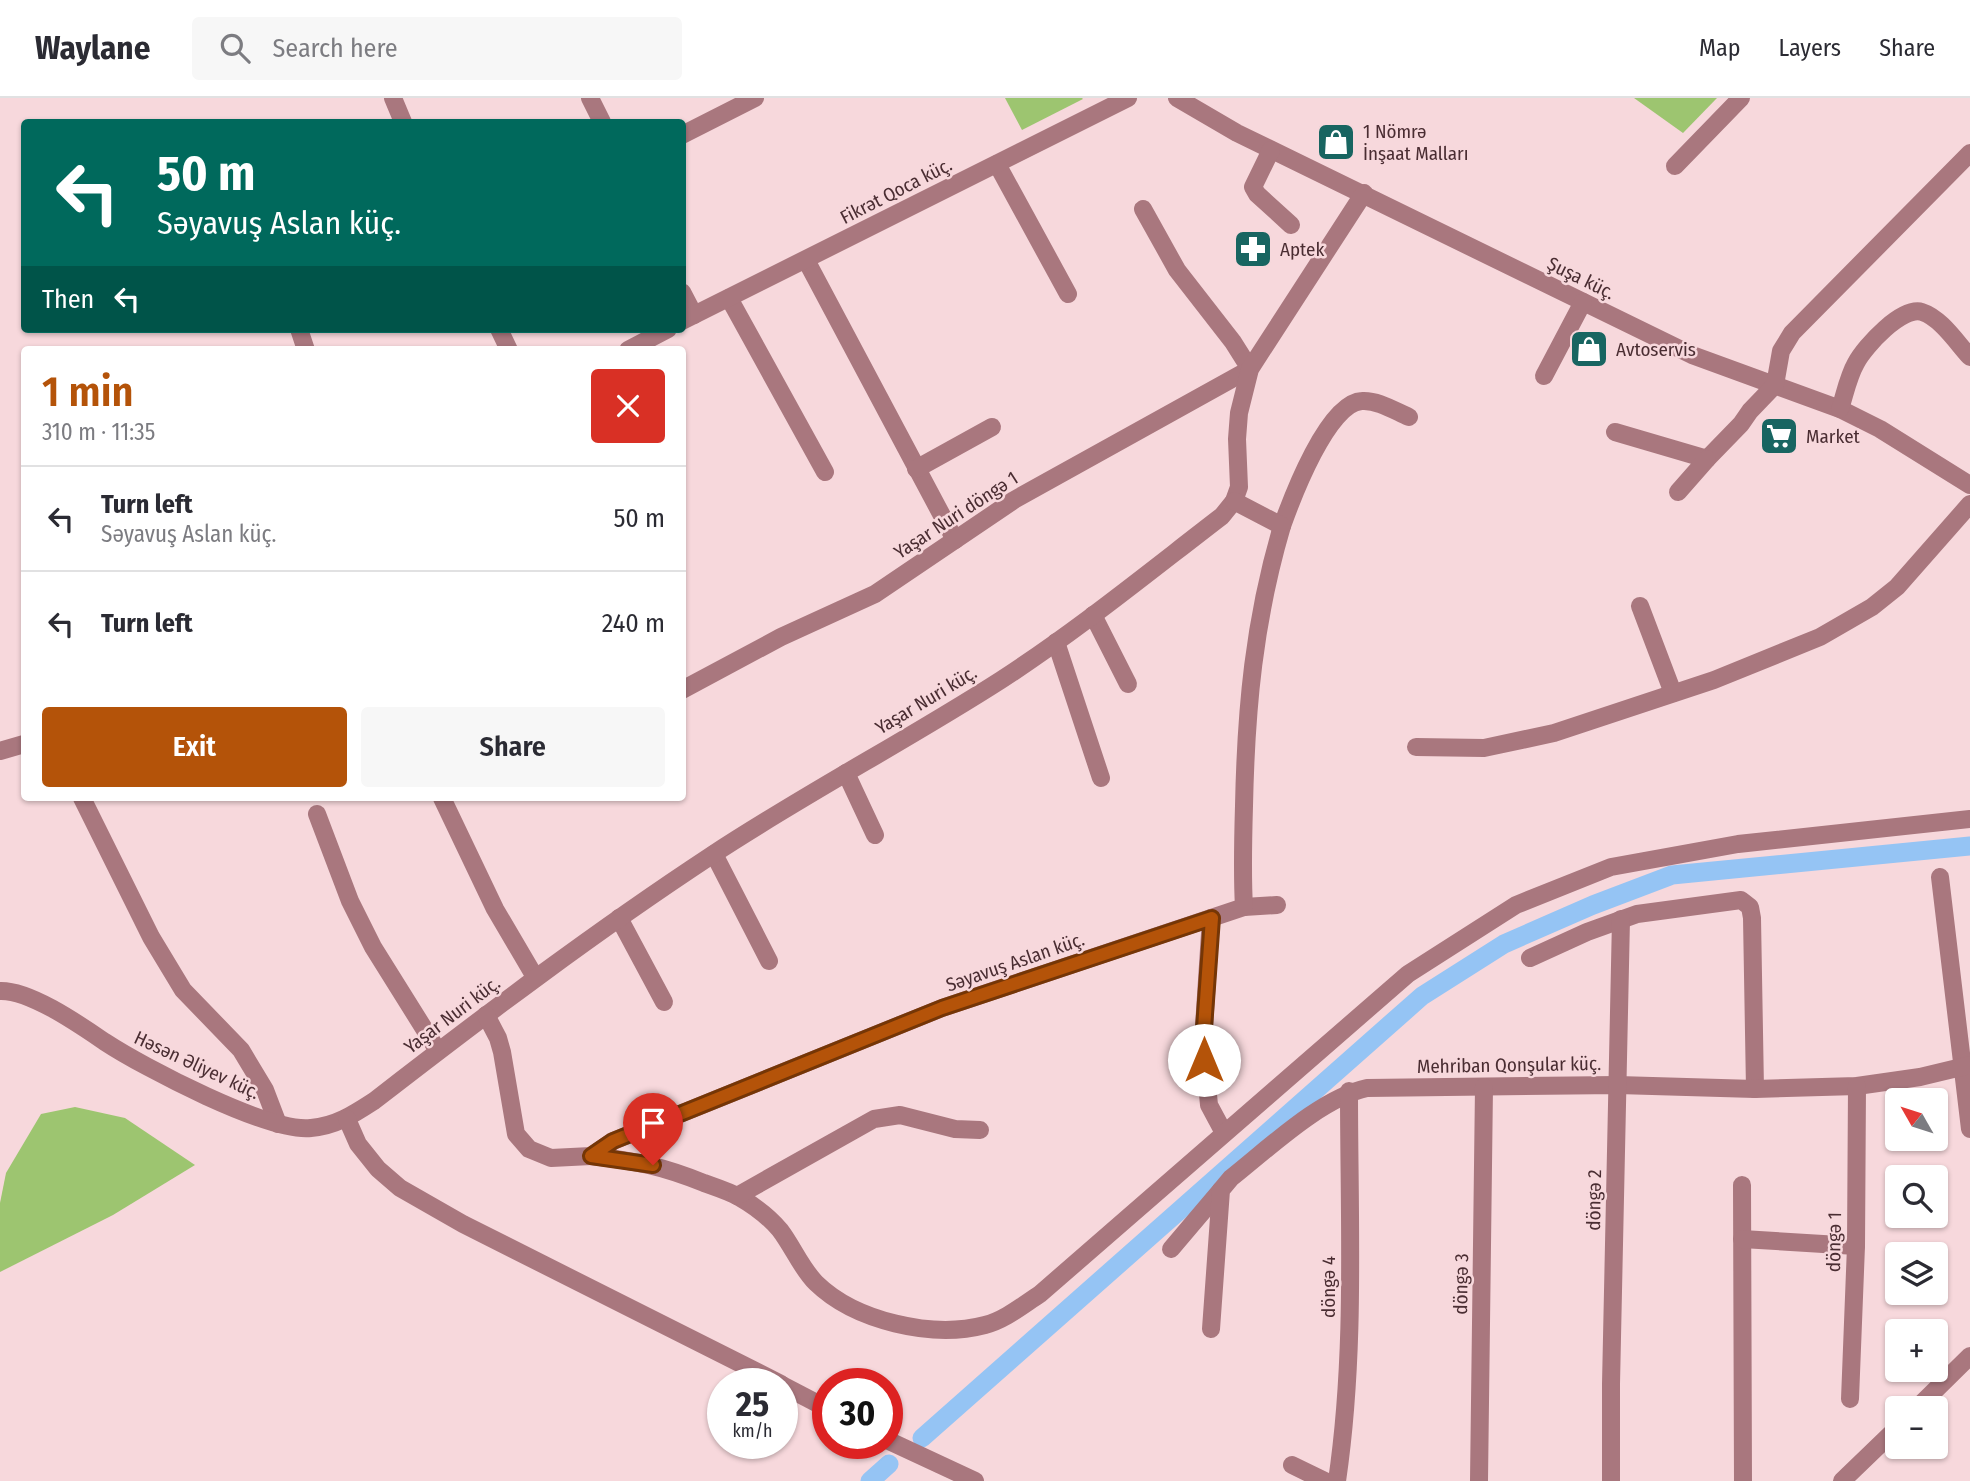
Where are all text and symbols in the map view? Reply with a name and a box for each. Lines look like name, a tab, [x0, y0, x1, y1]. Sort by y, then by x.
search box	[192, 17, 682, 80]
text: Waylane	[35, 28, 150, 68]
icon: search	[216, 29, 254, 67]
text: Search here	[272, 33, 398, 64]
text: Map	[1699, 34, 1741, 62]
text: Layers	[1779, 34, 1841, 62]
text: Share	[1879, 34, 1935, 62]
place label: 1 Nömrə İnşaat Malları	[1363, 120, 1468, 165]
shop icon: 1 Nömrə İnşaat Malları	[1315, 121, 1357, 163]
text: 50 m	[157, 144, 255, 203]
icon: left	[42, 147, 133, 238]
street label: Fikrət Qoca küç.	[836, 153, 956, 229]
text: Səyavuş Aslan küç.	[157, 204, 401, 242]
pharmacy icon: Aptek	[1232, 228, 1274, 270]
place label: Aptek	[1280, 238, 1324, 261]
street label: Şuşa küç.	[1544, 252, 1618, 304]
icon: left	[108, 280, 146, 318]
text: Then	[42, 284, 94, 315]
shop icon: Avtoservis	[1568, 328, 1610, 370]
place label: Avtoservis	[1616, 338, 1696, 361]
text: 1 min	[42, 367, 133, 417]
button: close	[591, 369, 665, 443]
supermarket icon: Market	[1758, 415, 1800, 457]
text: 310 m · 11:35	[42, 418, 155, 446]
place label: Market	[1806, 425, 1861, 448]
street label: Yaşar Nuri döngə 1	[890, 466, 1022, 564]
text: Turn left	[101, 489, 193, 520]
icon: left	[42, 500, 80, 538]
text: 50 m	[613, 503, 665, 534]
text: Səyavuş Aslan küç.	[101, 520, 276, 548]
icon: left	[42, 605, 80, 643]
text: Turn left	[101, 608, 193, 639]
text: 240 m	[602, 608, 665, 639]
street label: Yaşar Nuri küç.	[871, 661, 981, 739]
button: Exit	[42, 707, 347, 787]
button: Share	[361, 707, 665, 787]
street label: Səyavuş Aslan küç.	[943, 928, 1087, 996]
street label: Yaşar Nuri küç.	[400, 972, 504, 1058]
position arrow	[1167, 1023, 1241, 1097]
street label: Həsən Əliyev küç.	[131, 1026, 263, 1104]
street label: Mehriban Qonşular küç.	[1417, 1052, 1601, 1078]
north arrow	[1885, 1088, 1948, 1152]
map controls	[1885, 1088, 1948, 1459]
pin	[623, 1093, 683, 1165]
icon: arrive	[634, 1104, 672, 1142]
button: search	[1885, 1165, 1948, 1228]
street label: döngə 2	[1582, 1169, 1606, 1231]
street label: döngə 1	[1822, 1212, 1846, 1272]
button: layers	[1885, 1242, 1948, 1305]
street label: döngə 3	[1449, 1253, 1473, 1315]
street label: döngə 4	[1317, 1256, 1340, 1318]
button: +	[1885, 1319, 1948, 1382]
speed limit sign: 30	[812, 1368, 903, 1459]
text: 25	[736, 1383, 769, 1425]
button: −	[1885, 1396, 1948, 1459]
text: km/h	[732, 1420, 773, 1442]

